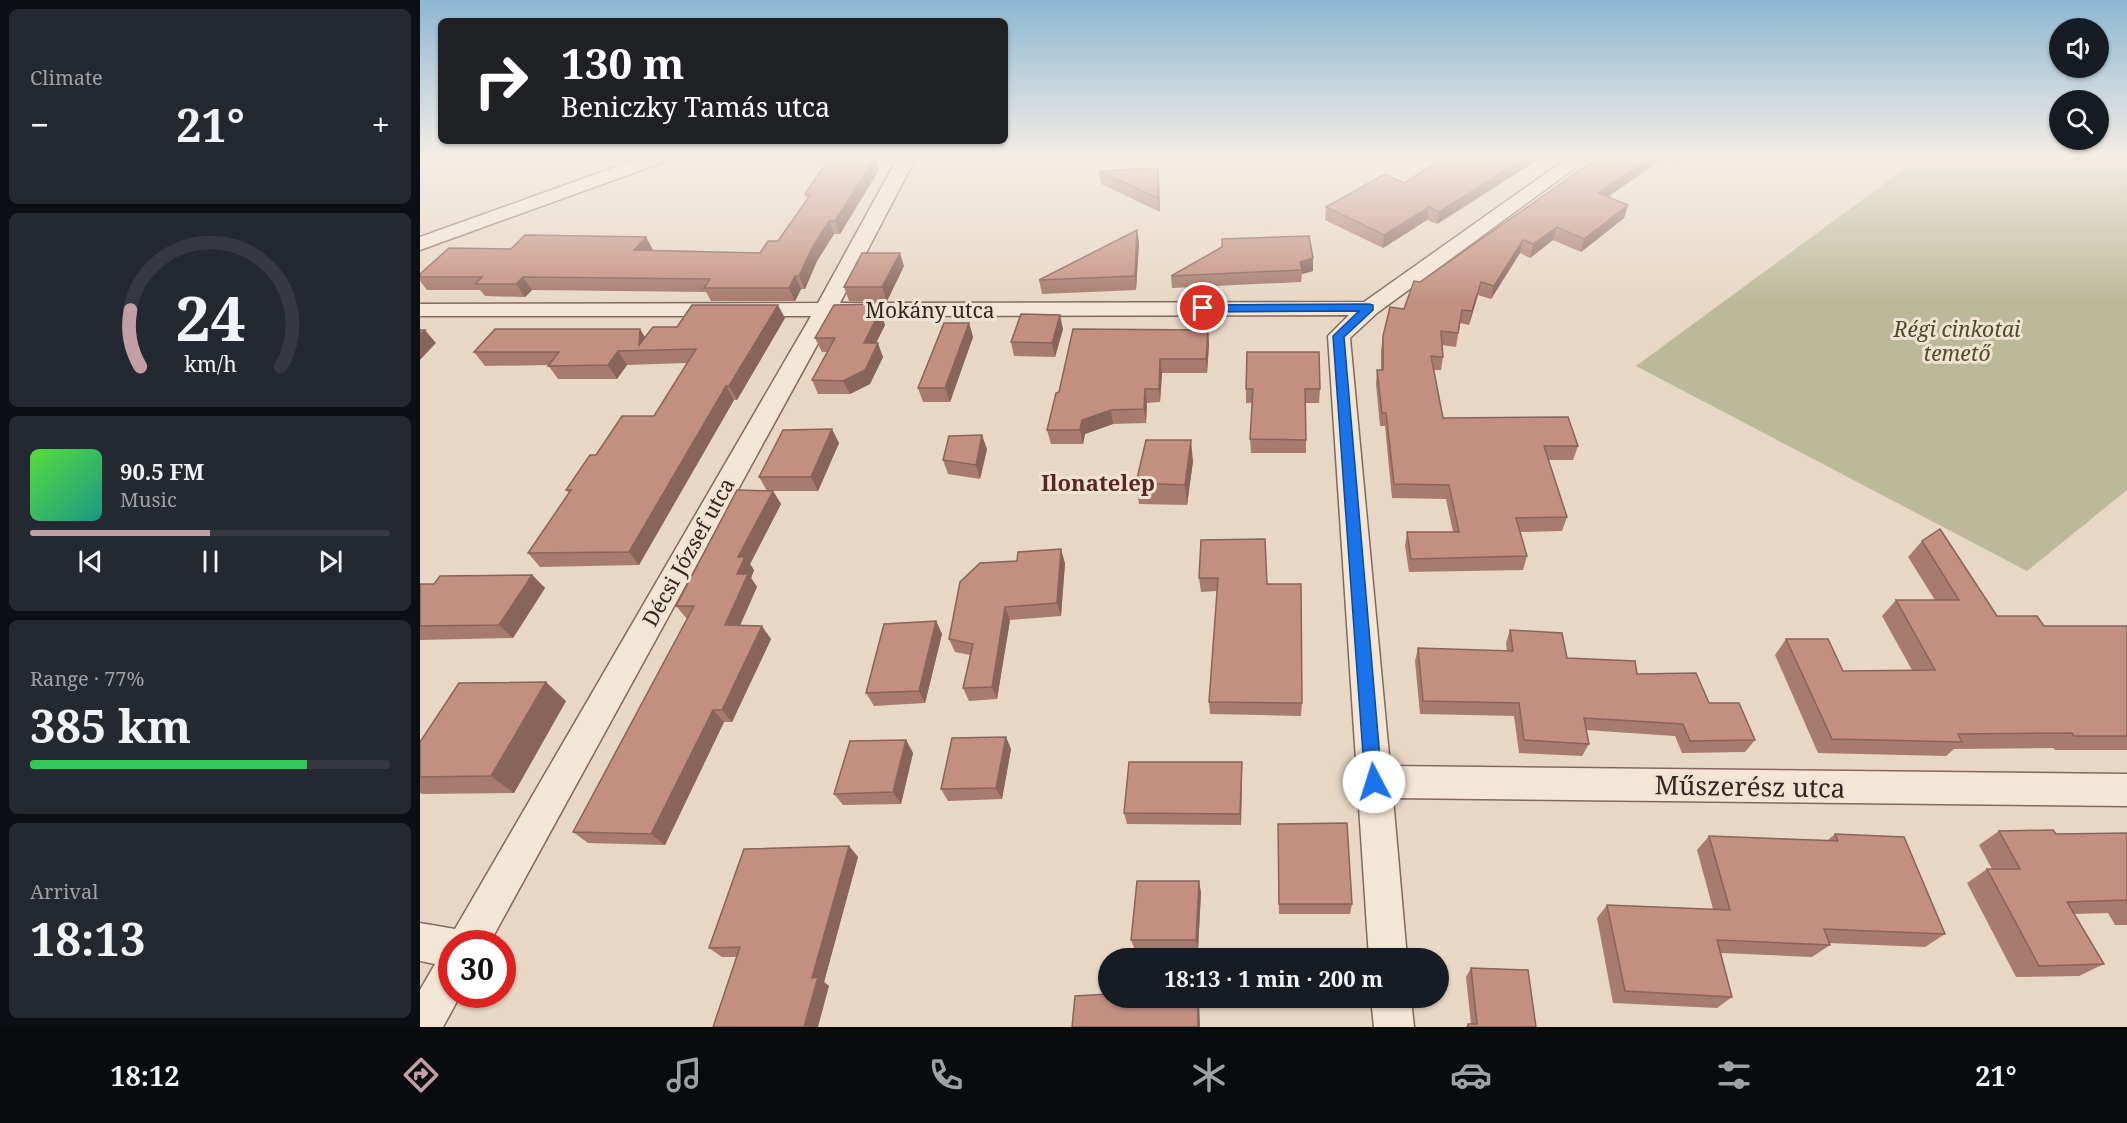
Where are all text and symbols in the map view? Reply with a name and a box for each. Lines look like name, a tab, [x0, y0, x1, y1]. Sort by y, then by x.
map controls	[2049, 18, 2109, 150]
button: sound	[2049, 18, 2109, 78]
text: 130 m	[561, 34, 685, 91]
icon: right	[462, 42, 540, 120]
text: Climate	[30, 64, 103, 91]
text: Beniczky Tamás utca	[561, 88, 830, 125]
button: search	[2049, 90, 2109, 150]
text: 21°	[176, 94, 245, 155]
text: −	[30, 102, 49, 147]
text: +	[372, 102, 390, 147]
text: 24	[175, 274, 245, 359]
pin	[1177, 282, 1228, 333]
icon: arrive	[1186, 291, 1219, 324]
street label: Mokány utca	[865, 296, 995, 324]
park label: Régi cinkotai temető	[1893, 315, 2021, 367]
text: km/h	[184, 349, 237, 378]
text: 90.5 FM	[120, 456, 204, 486]
district label: Ilonatelep	[1041, 467, 1155, 497]
street label: Décsi József utca	[636, 473, 740, 631]
text: Music	[120, 486, 177, 513]
icon: previous	[74, 545, 107, 578]
icon: pause	[194, 545, 227, 578]
icon: next	[314, 545, 347, 578]
text: Range · 77%	[30, 665, 144, 692]
text: 385 km	[30, 695, 191, 756]
position arrow	[1342, 750, 1406, 814]
street label: Műszerész utca	[1654, 766, 1846, 806]
text: Arrival	[30, 878, 98, 905]
text: 18:13	[30, 908, 145, 969]
speed limit sign: 30	[438, 930, 516, 1008]
text: 18:13 · 1 min · 200 m	[1164, 963, 1383, 993]
icon: directions	[400, 1054, 442, 1096]
icon: music	[663, 1054, 705, 1096]
icon: phone	[925, 1054, 967, 1096]
icon: climate	[1188, 1054, 1230, 1096]
icon: car	[1450, 1054, 1492, 1096]
icon: filters	[1713, 1054, 1755, 1096]
text: 18:12	[110, 1057, 180, 1094]
text: 21°	[1975, 1057, 2017, 1094]

